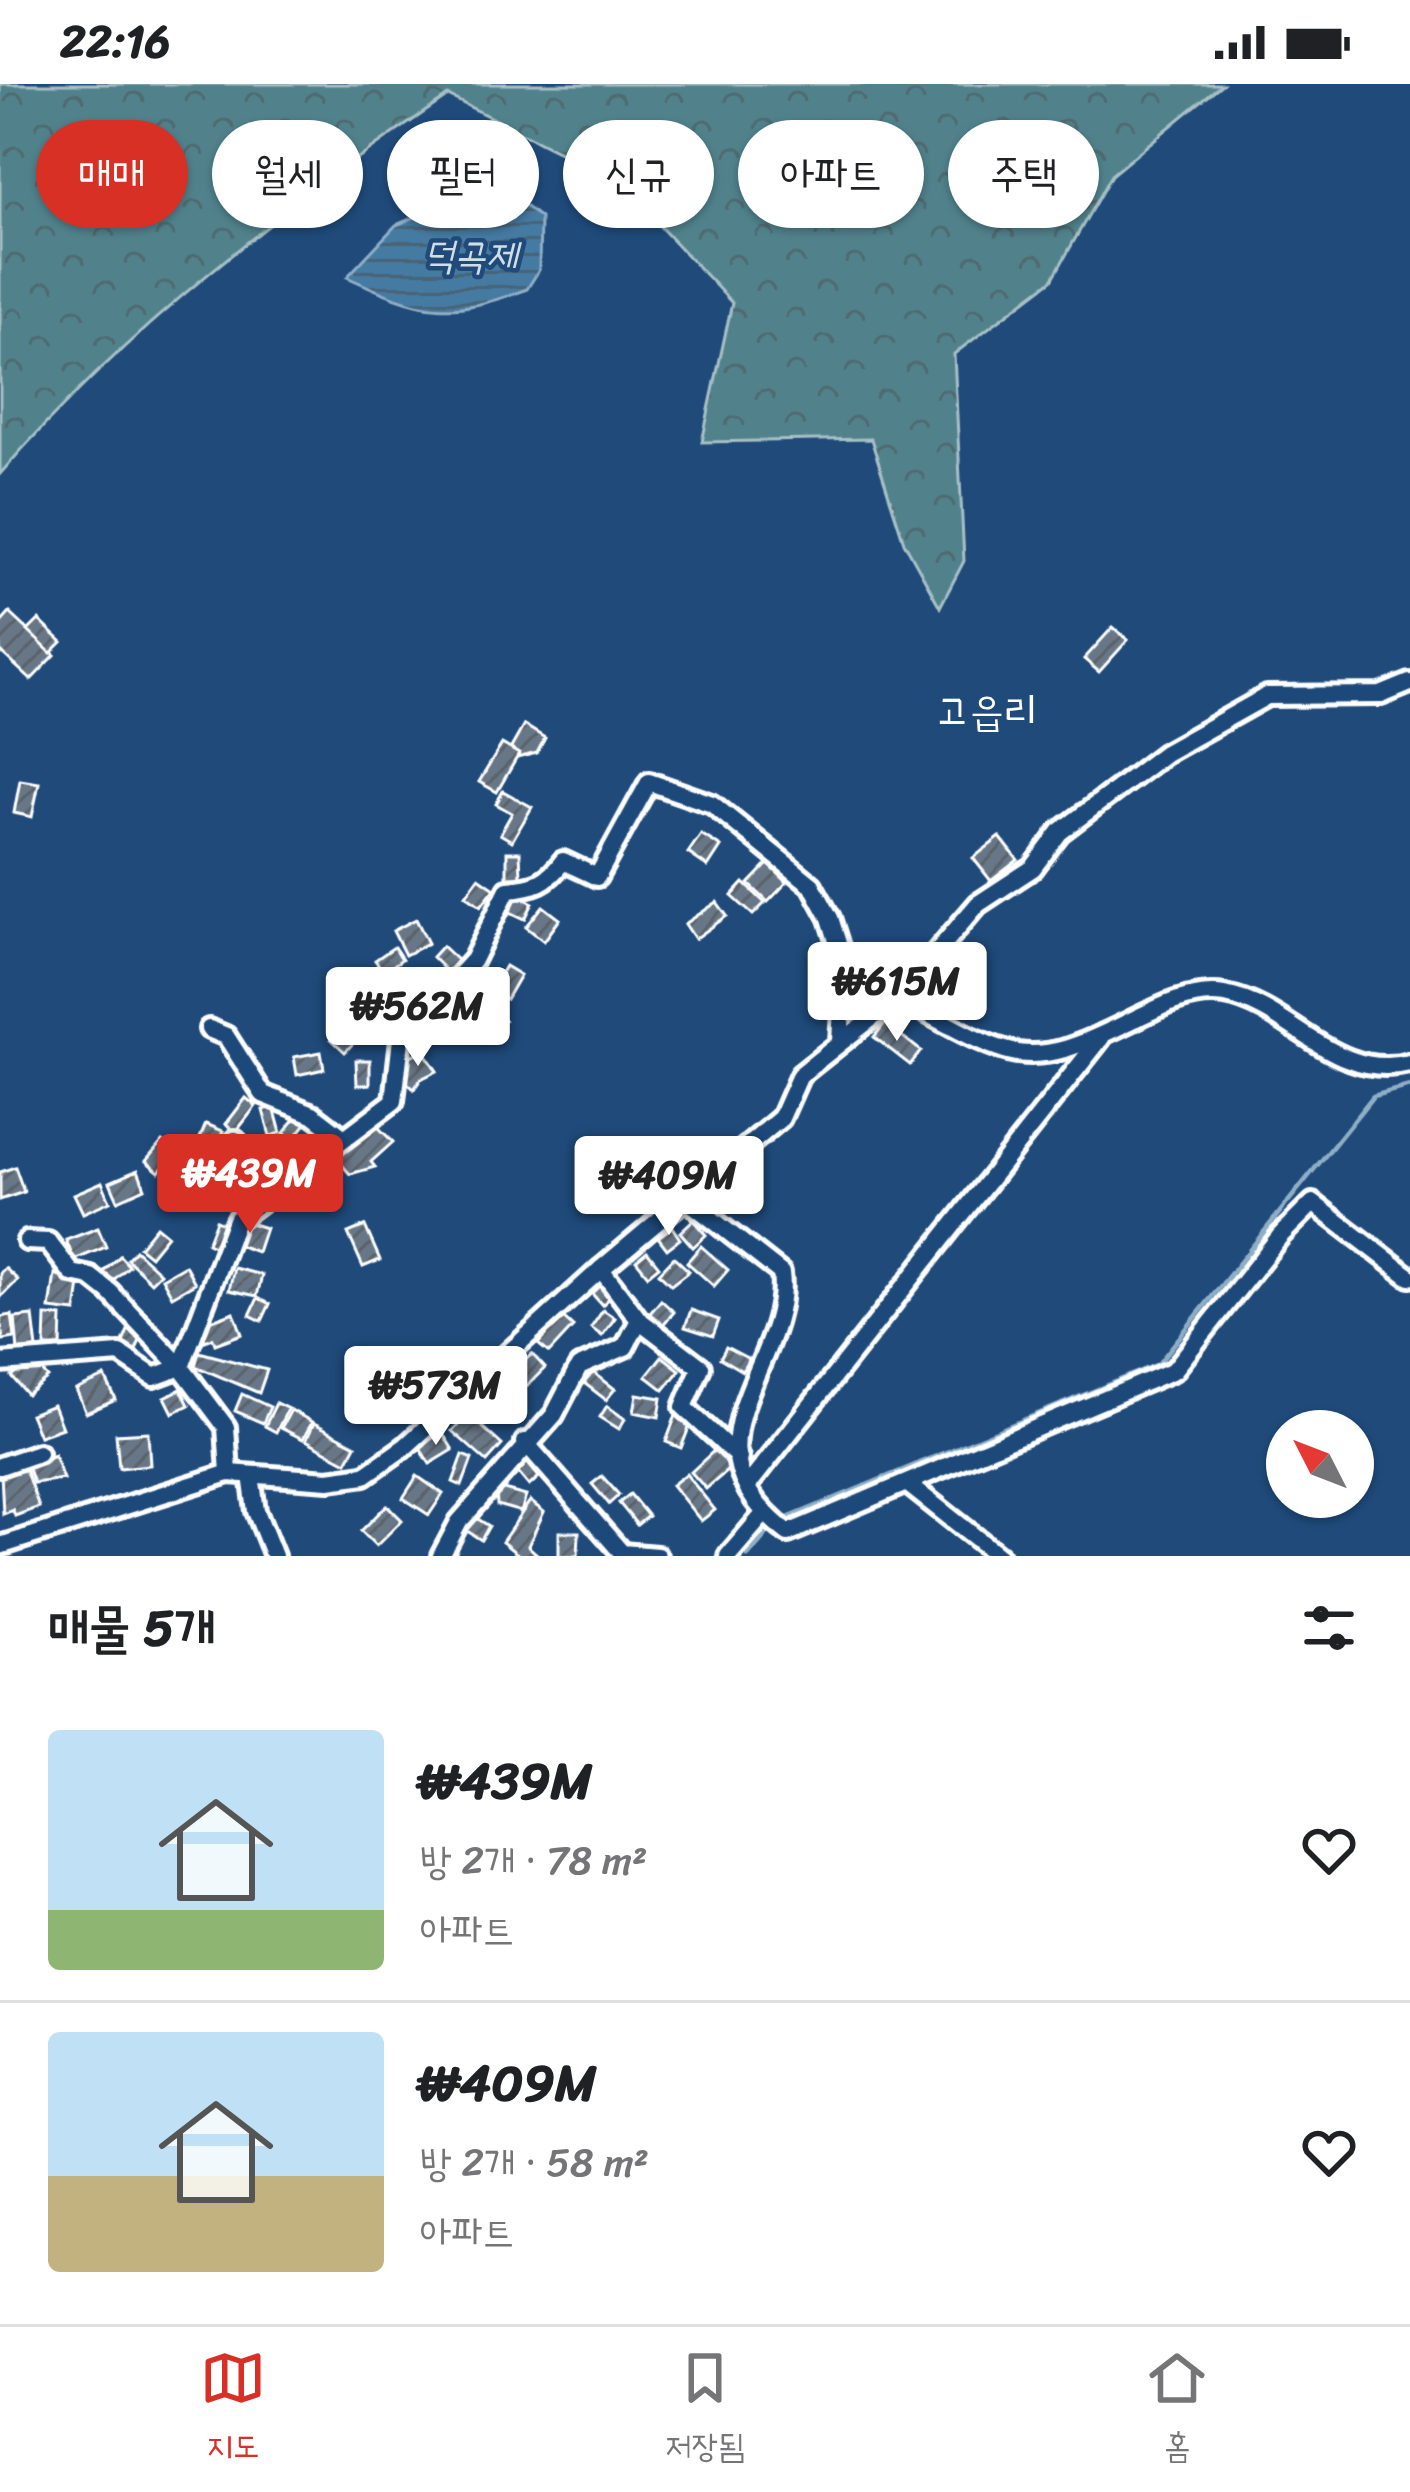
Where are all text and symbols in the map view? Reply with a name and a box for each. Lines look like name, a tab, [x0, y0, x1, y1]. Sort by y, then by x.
text: 22:16	[60, 2, 170, 82]
chip: 매매	[36, 120, 188, 228]
chip: 월세	[212, 120, 363, 228]
chip: 필터	[387, 120, 539, 228]
chip: 신규	[563, 120, 714, 228]
chip: 아파트	[738, 120, 924, 228]
chip: 주택	[948, 120, 1099, 228]
water label: 덕곡제	[423, 220, 523, 289]
district label: 고읍리	[936, 674, 1038, 748]
pin: ₩615M	[813, 942, 981, 1044]
text: ₩615M	[835, 946, 959, 1015]
pin: ₩562M	[334, 967, 502, 1069]
text: ₩562M	[353, 971, 483, 1040]
pin: ₩439M	[166, 1134, 334, 1236]
pin: ₩409M	[585, 1136, 753, 1238]
text: ₩439M	[184, 1138, 316, 1207]
text: ₩409M	[602, 1140, 736, 1209]
pin: ₩573M	[352, 1346, 520, 1448]
text: ₩573M	[371, 1350, 501, 1419]
north arrow	[1266, 1410, 1374, 1518]
map controls	[1266, 1410, 1374, 1518]
text: 매물 5개	[48, 1583, 216, 1673]
icon: filters	[1296, 1595, 1362, 1661]
text: ₩439M	[420, 1736, 592, 1826]
icon: home	[144, 1778, 288, 1922]
icon: heart	[1296, 1817, 1362, 1883]
text: 방 2개 · 78 m²	[420, 1826, 647, 1895]
text: 아파트	[420, 1895, 514, 1964]
text: ₩409M	[420, 2038, 596, 2128]
icon: home	[144, 2080, 288, 2224]
icon: heart	[1296, 2119, 1362, 2185]
text: 방 2개 · 58 m²	[420, 2128, 649, 2197]
text: 아파트	[420, 2197, 514, 2266]
tab: 지도	[200, 2345, 266, 2475]
tab: 저장됨	[665, 2345, 745, 2475]
tab: 홈	[1144, 2345, 1210, 2475]

